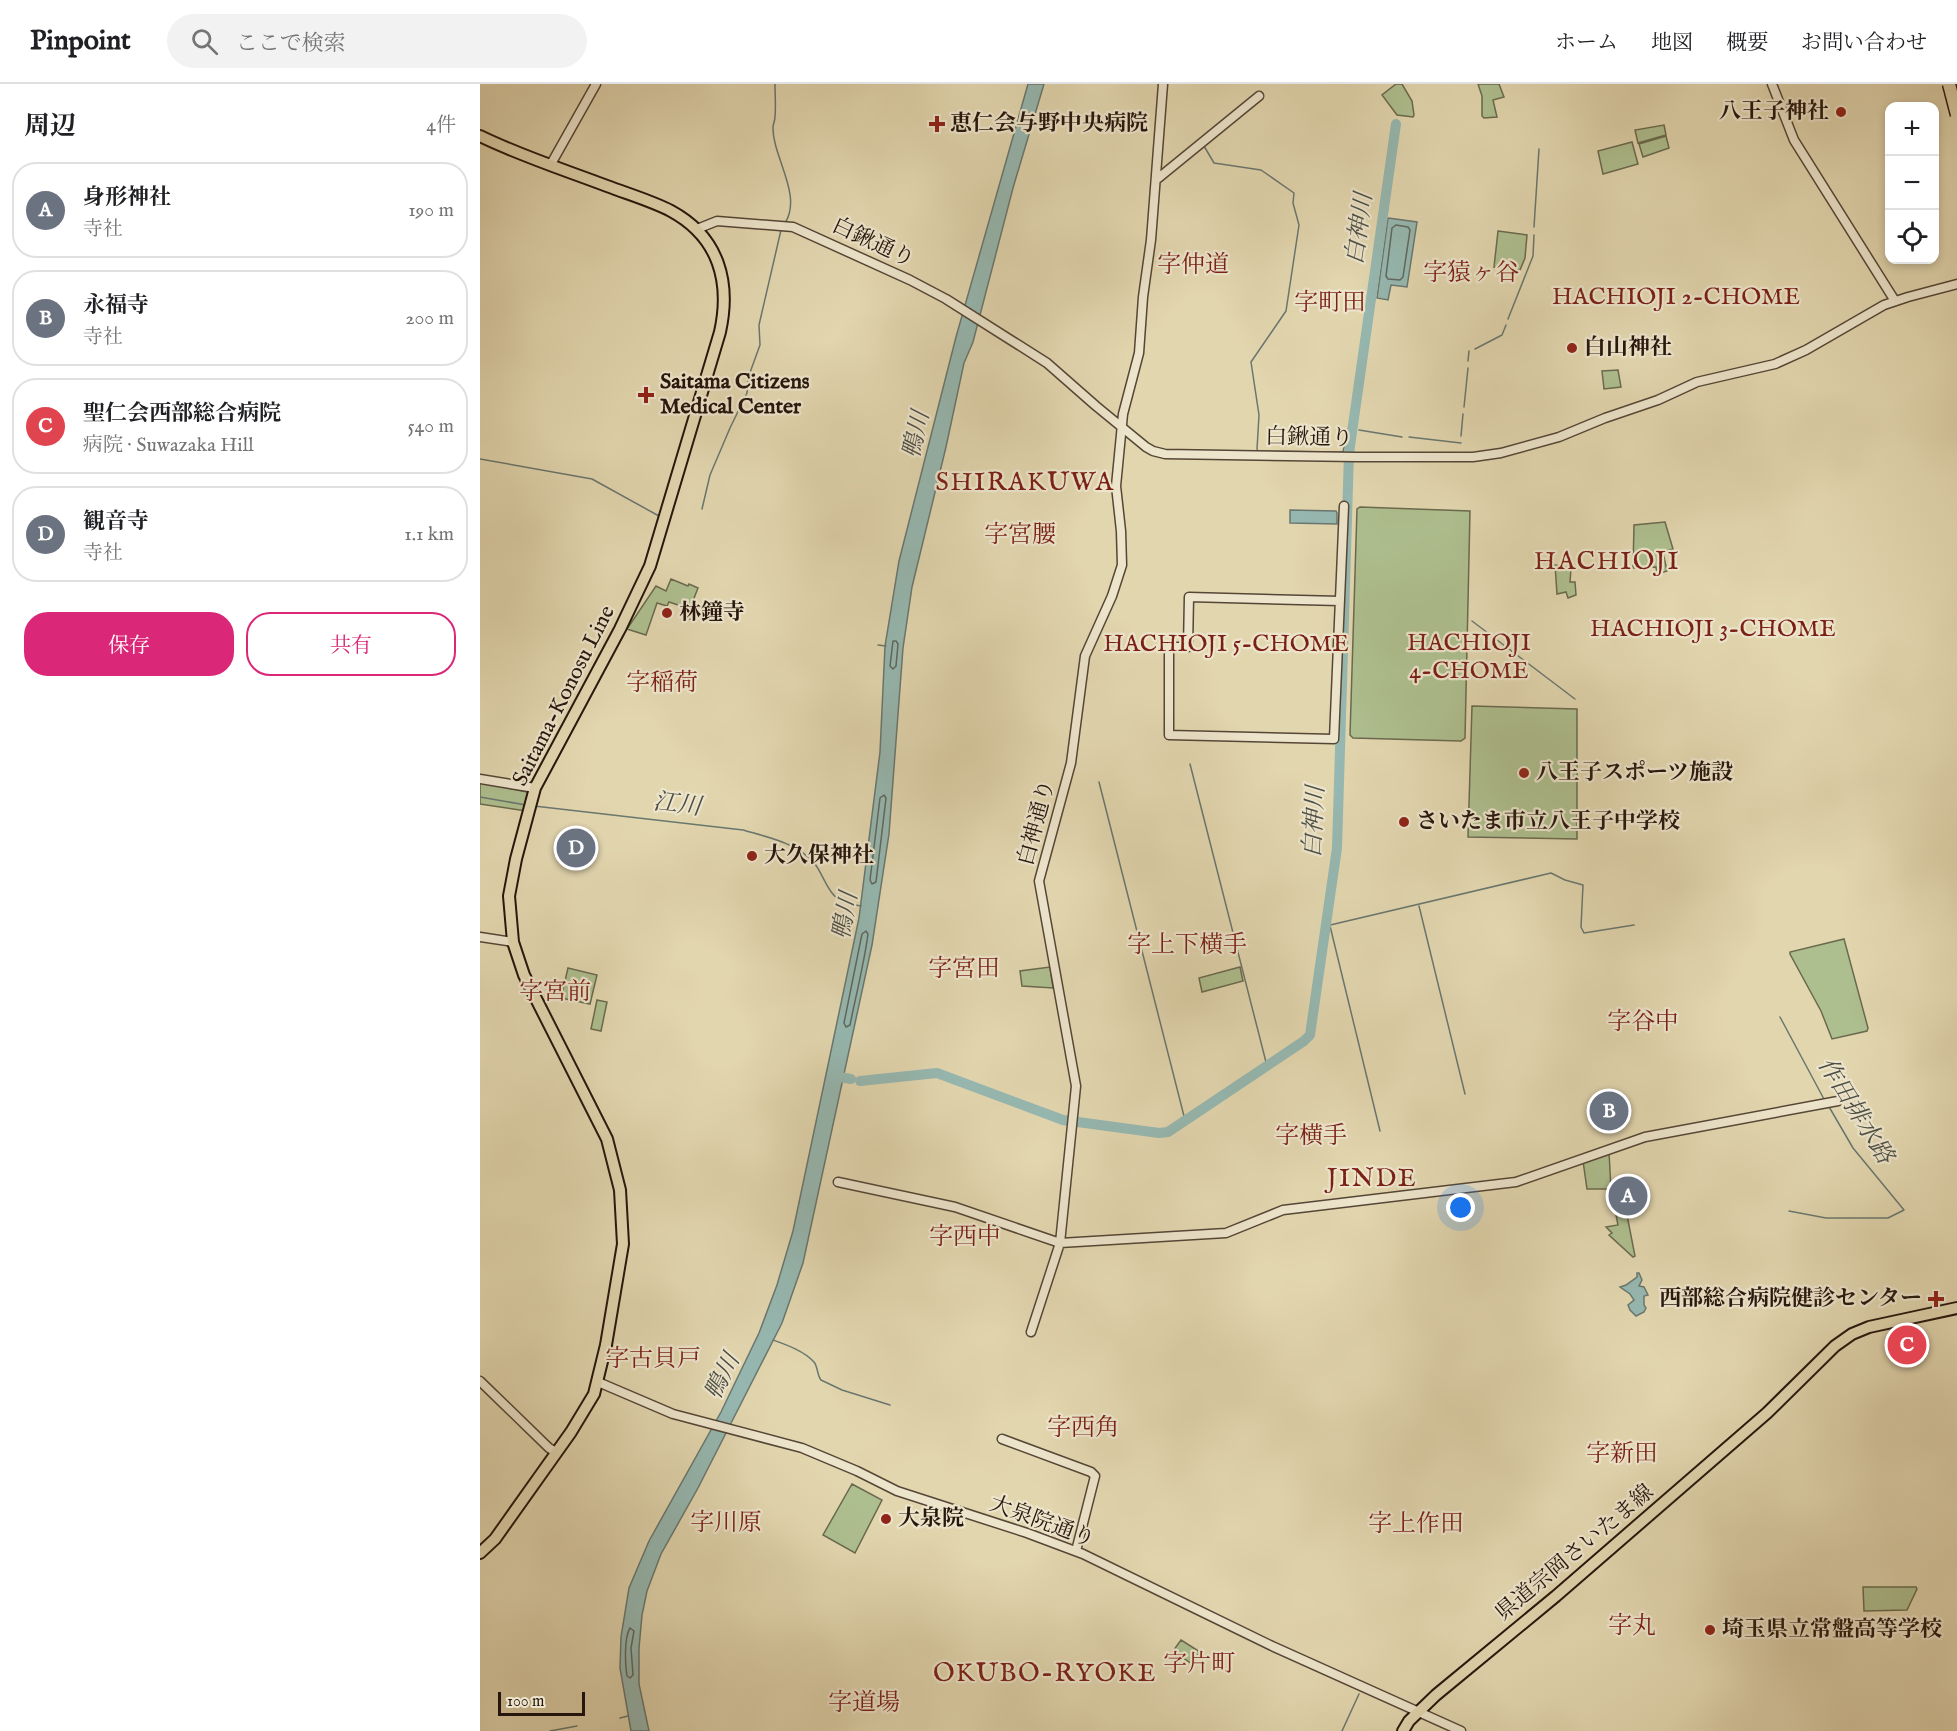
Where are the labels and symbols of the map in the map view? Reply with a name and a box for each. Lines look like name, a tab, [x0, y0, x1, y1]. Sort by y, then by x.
place label: 八王子神社	[1719, 98, 1829, 126]
marker: 八王子神社	[1834, 105, 1848, 119]
place label: 恵仁会与野中央病院	[950, 110, 1148, 138]
marker: 恵仁会与野中央病院	[928, 115, 946, 133]
water label: 白神川	[1340, 188, 1381, 267]
street label: 白鍬通り	[827, 212, 919, 274]
district label: 字仲道	[1157, 250, 1229, 281]
district label: 字猿ヶ谷	[1423, 258, 1519, 289]
district label: HACHIOJI 2-CHOME	[1552, 282, 1800, 313]
district label: 字町田	[1294, 288, 1366, 319]
place label: 白山神社	[1584, 334, 1672, 362]
marker: 白山神社	[1565, 341, 1579, 355]
place label: Saitama Citizens Medical Center	[660, 368, 810, 421]
marker: Saitama Citizens Medical Center	[637, 386, 655, 404]
water label: 鴨川	[896, 405, 938, 462]
street label: 白鍬通り	[1265, 423, 1353, 453]
district label: SHIRAKUWA	[935, 466, 1115, 499]
district label: 字宮腰	[984, 520, 1056, 551]
district label: HACHIOJI	[1534, 545, 1680, 578]
place label: 林鐘寺	[679, 599, 745, 627]
street label: Saitama-Konosu Line	[506, 601, 622, 791]
marker: 林鐘寺	[660, 606, 674, 620]
district label: HACHIOJI 3-CHOME	[1590, 614, 1836, 645]
district label: HACHIOJI 4-CHOME	[1407, 628, 1531, 687]
district label: HACHIOJI 5-CHOME	[1103, 629, 1349, 660]
district label: 字稲荷	[626, 668, 698, 699]
place label: 八王子スポーツ施設	[1536, 759, 1733, 787]
marker: 八王子スポーツ施設	[1517, 766, 1531, 780]
street label: 白神通り	[1012, 777, 1062, 869]
water label: 白神川	[1298, 782, 1333, 859]
water label: 江川	[651, 787, 706, 824]
place label: さいたま市立八王子中学校	[1416, 808, 1680, 836]
marker: さいたま市立八王子中学校	[1397, 815, 1411, 829]
pin: D	[556, 826, 596, 870]
place label: 大久保神社	[764, 842, 874, 870]
marker: 大久保神社	[745, 849, 759, 863]
water label: 鴨川	[827, 887, 866, 942]
district label: 字上下横手	[1127, 930, 1247, 961]
district label: 字宮田	[928, 954, 1000, 985]
district label: 字宮前	[519, 977, 591, 1008]
district label: 字谷中	[1607, 1007, 1679, 1038]
water label: 作田排水路	[1810, 1052, 1901, 1172]
pin: B	[1590, 1088, 1628, 1134]
district label: 字横手	[1275, 1121, 1347, 1152]
district label: JINDE	[1324, 1162, 1417, 1195]
pin: A	[1608, 1174, 1648, 1218]
your location	[1446, 1193, 1475, 1222]
district label: 字西中	[929, 1222, 1001, 1253]
place label: 西部総合病院健診センター	[1659, 1285, 1922, 1313]
marker: 西部総合病院健診センター	[1927, 1290, 1945, 1308]
pin: C	[1888, 1322, 1926, 1368]
district label: 字古貝戸	[605, 1344, 701, 1375]
water label: 鴨川	[698, 1346, 749, 1405]
district label: 字西角	[1047, 1413, 1119, 1444]
district label: 字新田	[1586, 1439, 1658, 1470]
street label: 県道宗岡さいたま線	[1490, 1479, 1660, 1627]
street label: 大泉院通り	[986, 1490, 1098, 1554]
place label: 大泉院	[898, 1505, 964, 1533]
district label: 字川原	[690, 1508, 762, 1539]
district label: 字上作田	[1368, 1509, 1464, 1540]
marker: 大泉院	[879, 1512, 893, 1526]
district label: 字丸	[1608, 1611, 1656, 1642]
place label: 埼玉県立常盤高等学校	[1722, 1616, 1942, 1644]
marker: 埼玉県立常盤高等学校	[1703, 1623, 1717, 1637]
district label: 字片町	[1163, 1649, 1235, 1680]
district label: OKUBO-RYOKE	[933, 1657, 1157, 1690]
district label: 字道場	[828, 1688, 900, 1719]
scale bar	[498, 1689, 585, 1716]

